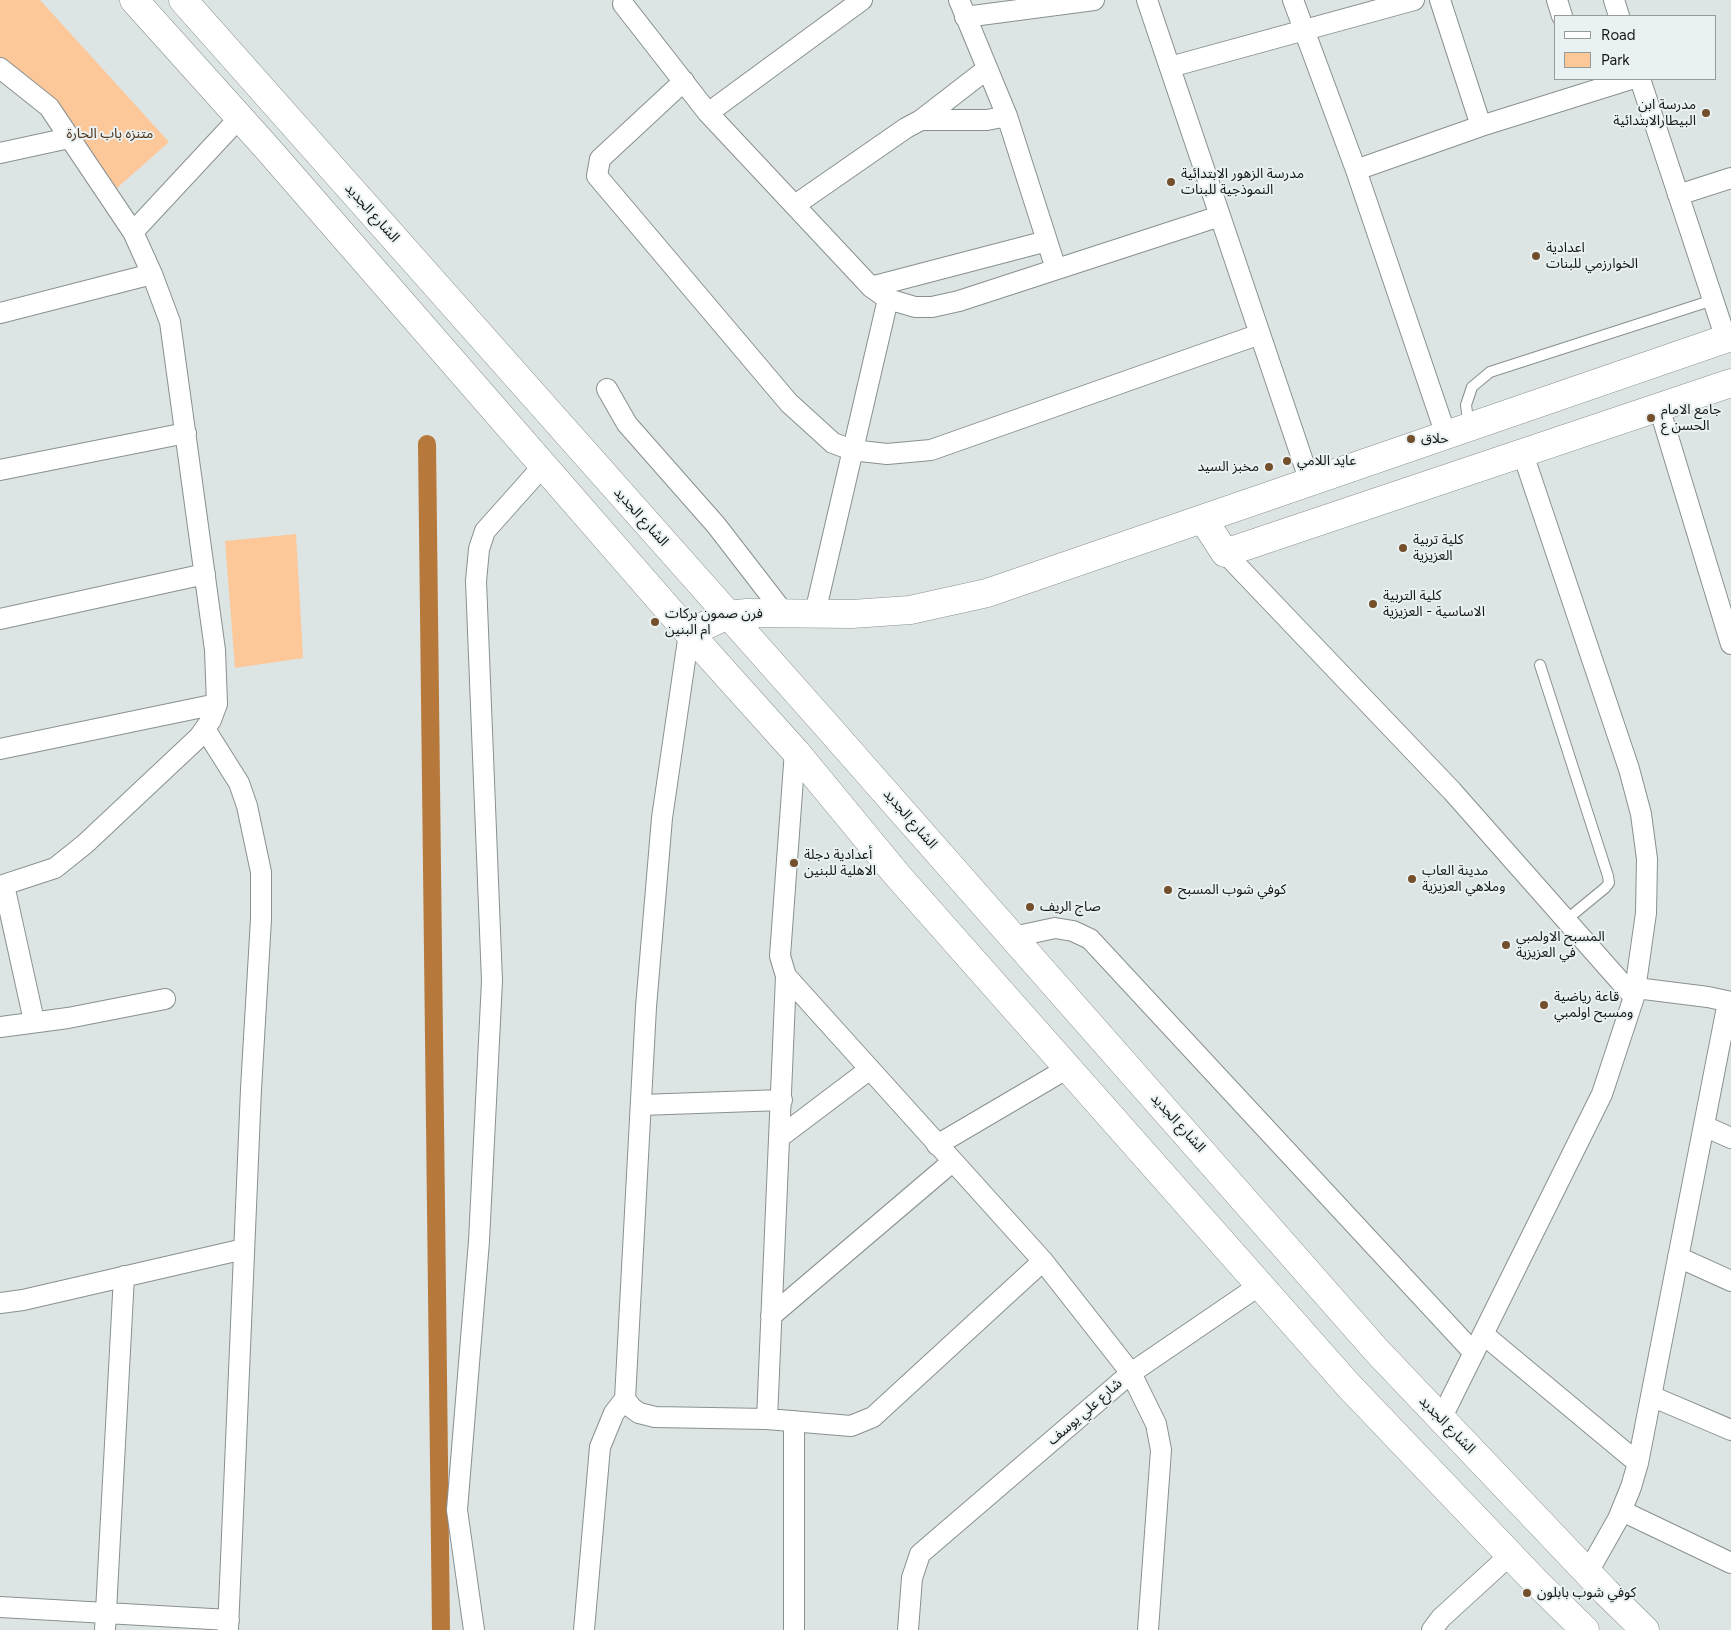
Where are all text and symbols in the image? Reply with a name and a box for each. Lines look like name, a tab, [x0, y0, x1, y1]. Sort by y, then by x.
legend	[1554, 15, 1716, 80]
text: Road	[1601, 26, 1636, 44]
text: Park	[1601, 51, 1630, 69]
place label: مدرسة ابن البيطارالابتدائية	[1613, 97, 1696, 130]
marker: مدرسة ابن البيطارالابتدائية	[1700, 107, 1712, 119]
park label: متنزه باب الحارة	[67, 126, 153, 142]
place label: مدرسة الزهور الابتدائية النموذجية للبنات	[1181, 166, 1304, 198]
marker: مدرسة الزهور الابتدائية النموذجية للبنات	[1165, 176, 1177, 188]
street label: الشارع الجديد	[341, 180, 403, 246]
place label: اعدادية الخوارزمي للبنات	[1546, 240, 1638, 272]
marker: اعدادية الخوارزمي للبنات	[1530, 250, 1542, 262]
place label: جامع الامام الحسن ع	[1661, 402, 1721, 434]
marker: جامع الامام الحسن ع	[1645, 412, 1657, 424]
place label: حلاق	[1421, 431, 1448, 447]
marker: حلاق	[1405, 433, 1417, 445]
place label: عايد اللامي	[1297, 453, 1356, 469]
marker: عايد اللامي	[1281, 455, 1293, 467]
place label: مخبز السيد	[1197, 459, 1259, 475]
marker: مخبز السيد	[1263, 461, 1275, 473]
street label: الشارع الجديد	[610, 484, 672, 550]
place label: كلية تربية العزيزية	[1413, 532, 1464, 564]
marker: كلية تربية العزيزية	[1397, 542, 1409, 554]
place label: كلية التربية الاساسية - العزيزية	[1383, 588, 1485, 620]
marker: كلية التربية الاساسية - العزيزية	[1367, 598, 1379, 610]
place label: فرن صمون بركات ام البنين	[665, 606, 763, 638]
marker: فرن صمون بركات ام البنين	[649, 616, 661, 628]
street label: الشارع الجديد	[880, 786, 940, 852]
place label: أعدادية دجلة الاهلية للبنين	[804, 847, 876, 880]
marker: أعدادية دجلة الاهلية للبنين	[788, 857, 800, 869]
place label: مدينة العاب وملاهي العزيزية	[1422, 863, 1505, 896]
marker: مدينة العاب وملاهي العزيزية	[1406, 873, 1418, 885]
place label: كوفي شوب المسبح	[1178, 882, 1286, 898]
marker: كوفي شوب المسبح	[1162, 884, 1174, 896]
place label: صاج الريف	[1040, 899, 1101, 915]
marker: صاج الريف	[1024, 901, 1036, 913]
place label: المسبح الاولمبي في العزيزية	[1516, 929, 1605, 962]
marker: المسبح الاولمبي في العزيزية	[1500, 939, 1512, 951]
place label: قاعة رياضية ومسبح اولمبي	[1554, 989, 1633, 1022]
marker: قاعة رياضية ومسبح اولمبي	[1538, 999, 1550, 1011]
street label: الشارع الجديد	[1147, 1090, 1209, 1156]
street label: شارع علي يوسف	[1044, 1375, 1126, 1449]
street label: الشارع الجديد	[1415, 1393, 1479, 1457]
place label: كوفي شوب بابلون	[1537, 1585, 1636, 1601]
marker: كوفي شوب بابلون	[1521, 1587, 1533, 1599]

